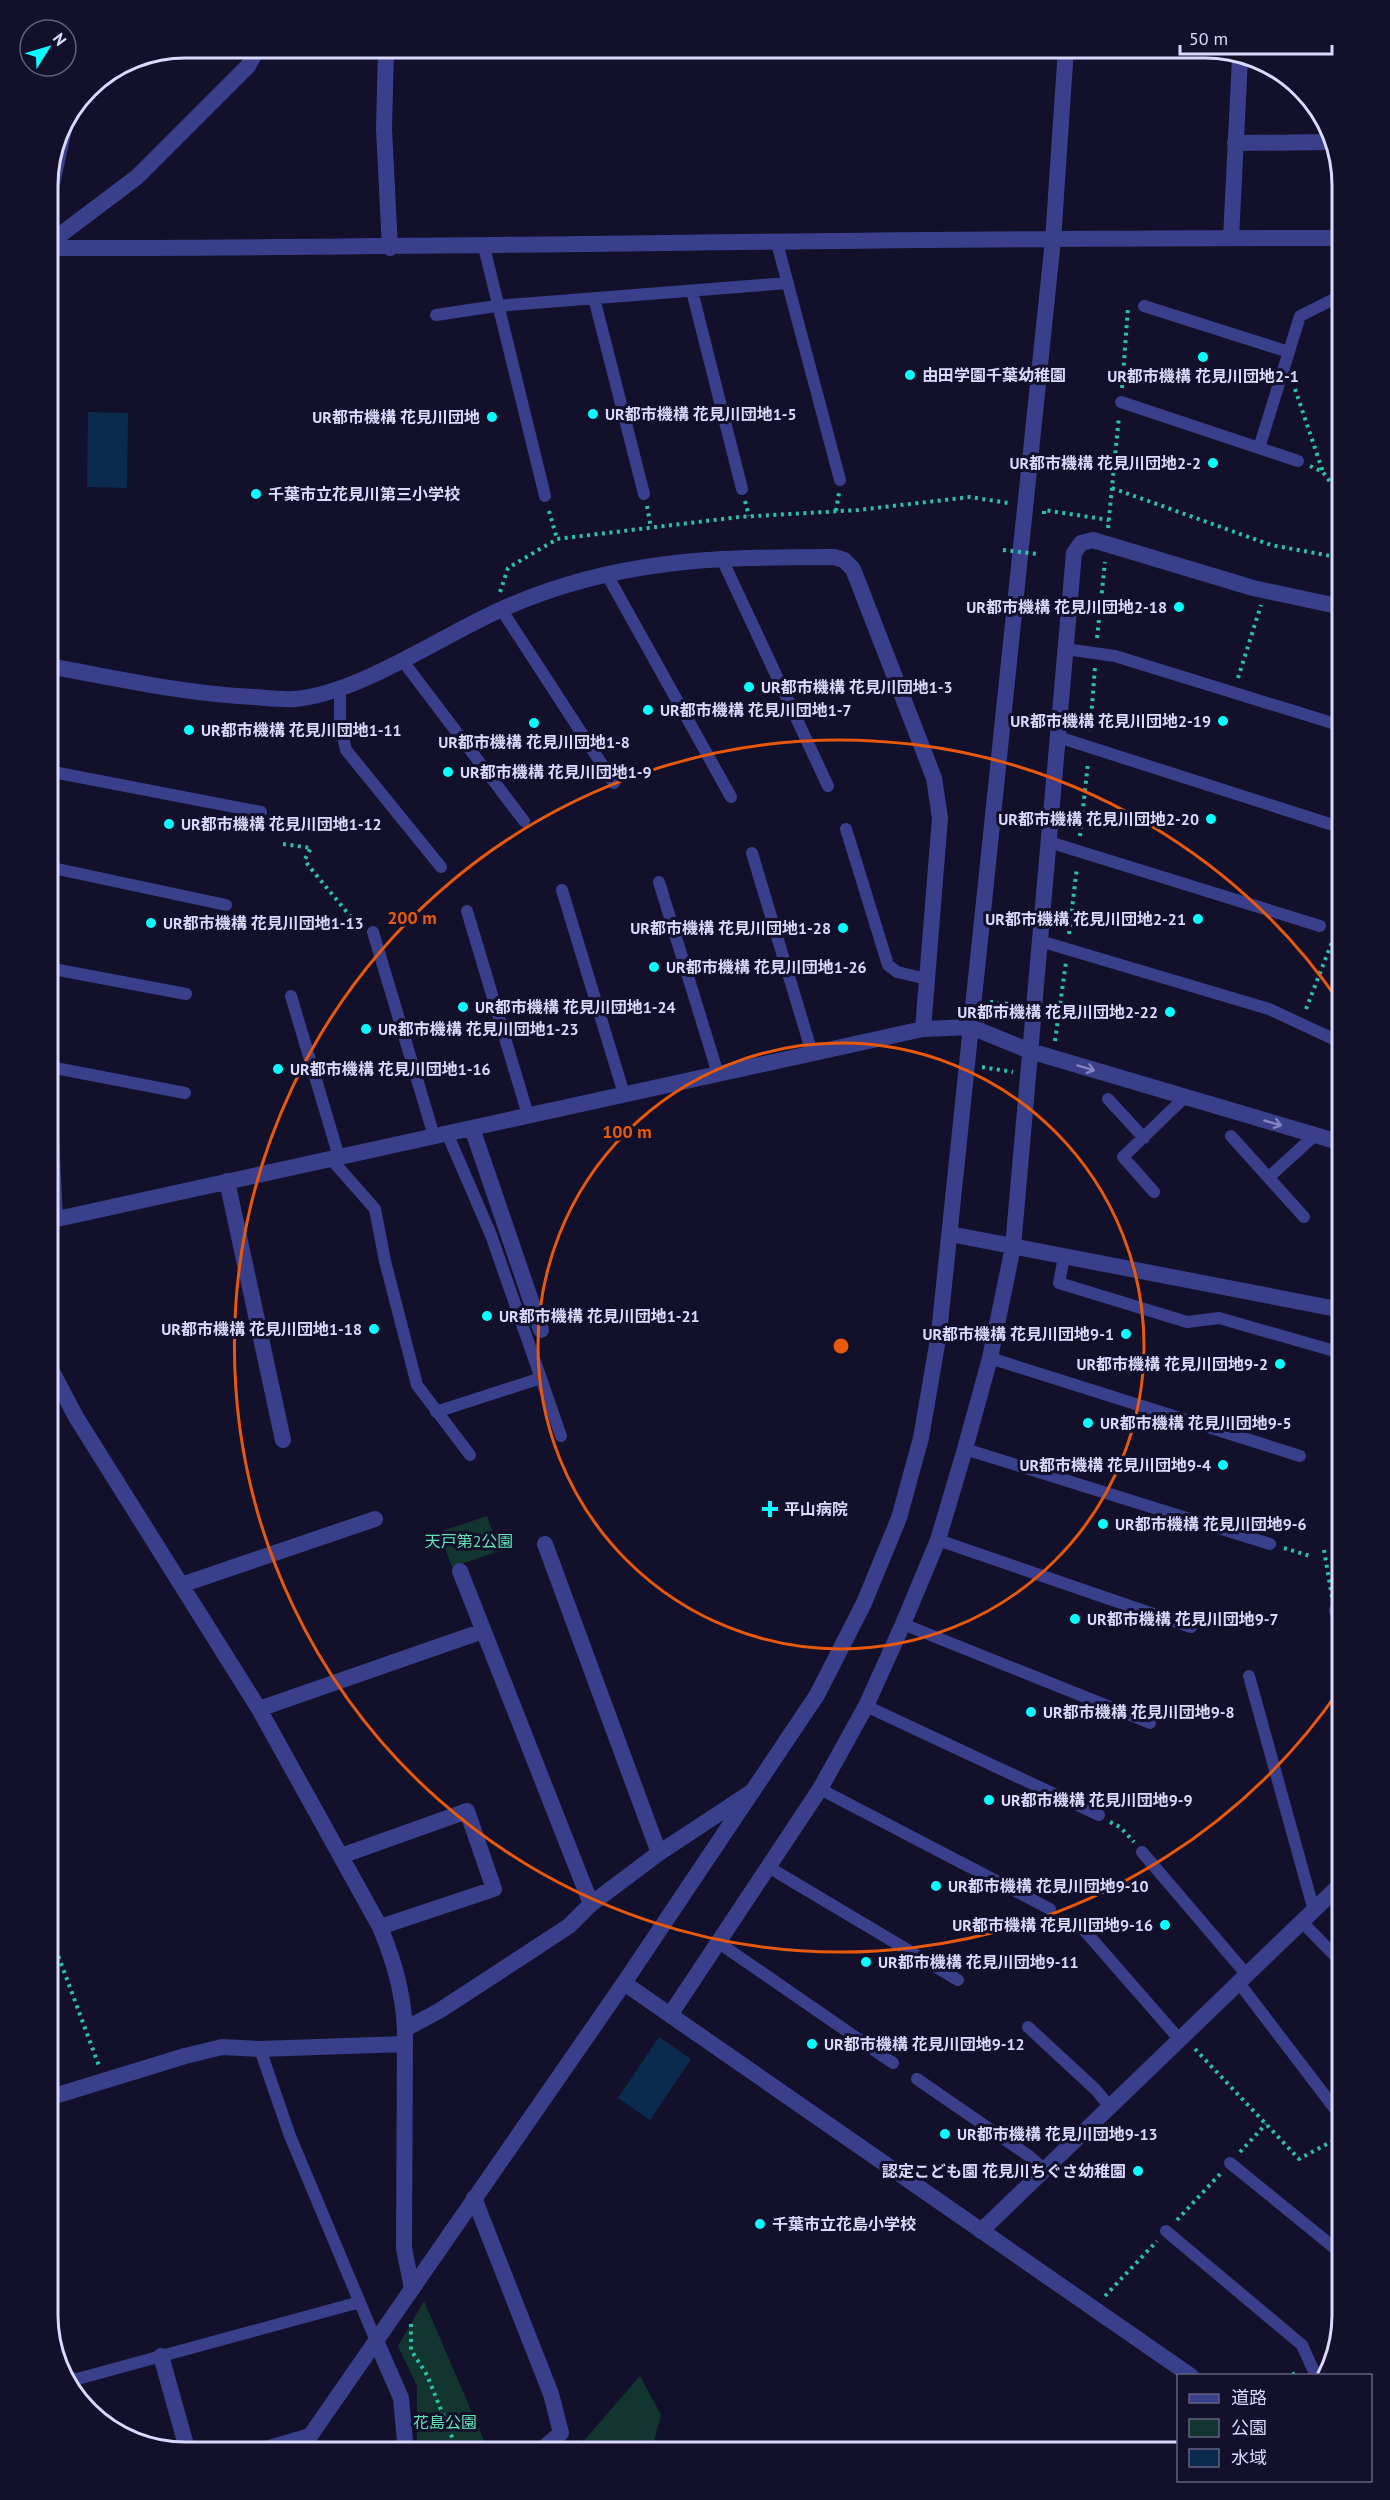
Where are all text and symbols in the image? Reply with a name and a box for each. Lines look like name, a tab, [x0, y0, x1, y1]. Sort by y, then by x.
north arrow	[18, 18, 78, 78]
scale bar	[1180, 18, 1332, 56]
text: 50 m	[1189, 27, 1228, 50]
text: N	[49, 29, 71, 49]
marker: UR都市機構 花見川団地2-1	[1196, 350, 1210, 364]
place label: 由田学園千葉幼稚園	[922, 365, 1066, 385]
place label: UR都市機構 花見川団地2-1	[1107, 366, 1299, 386]
marker: 由田学園千葉幼稚園	[903, 368, 917, 382]
place label: UR都市機構 花見川団地1-5	[605, 404, 797, 424]
place label: UR都市機構 花見川団地	[312, 407, 480, 427]
marker: UR都市機構 花見川団地1-5	[586, 407, 600, 421]
marker: UR都市機構 花見川団地	[485, 410, 499, 424]
place label: UR都市機構 花見川団地2-2	[1009, 453, 1201, 473]
marker: UR都市機構 花見川団地2-2	[1206, 456, 1220, 470]
place label: 千葉市立花見川第三小学校	[268, 484, 460, 504]
marker: 千葉市立花見川第三小学校	[249, 487, 263, 501]
place label: UR都市機構 花見川団地2-18	[966, 597, 1167, 617]
marker: UR都市機構 花見川団地2-18	[1172, 600, 1186, 614]
place label: UR都市機構 花見川団地1-3	[761, 677, 953, 697]
marker: UR都市機構 花見川団地1-3	[742, 680, 756, 694]
place label: UR都市機構 花見川団地1-7	[660, 700, 852, 720]
marker: UR都市機構 花見川団地1-7	[641, 703, 655, 717]
place label: UR都市機構 花見川団地2-19	[1010, 711, 1211, 731]
marker: UR都市機構 花見川団地2-19	[1216, 714, 1230, 728]
marker: UR都市機構 花見川団地1-8	[527, 716, 541, 730]
place label: UR都市機構 花見川団地1-11	[201, 720, 402, 740]
marker: UR都市機構 花見川団地1-11	[182, 723, 196, 737]
place label: UR都市機構 花見川団地1-8	[438, 732, 630, 752]
place label: UR都市機構 花見川団地1-9	[460, 762, 652, 782]
marker: UR都市機構 花見川団地1-9	[441, 765, 455, 779]
place label: UR都市機構 花見川団地2-20	[998, 809, 1199, 829]
marker: UR都市機構 花見川団地2-20	[1204, 812, 1218, 826]
place label: UR都市機構 花見川団地1-12	[181, 814, 382, 834]
marker: UR都市機構 花見川団地1-12	[162, 817, 176, 831]
text: 200 m	[387, 906, 437, 929]
place label: UR都市機構 花見川団地2-21	[985, 909, 1186, 929]
marker: UR都市機構 花見川団地2-21	[1191, 912, 1205, 926]
place label: UR都市機構 花見川団地1-13	[163, 913, 364, 933]
marker: UR都市機構 花見川団地1-13	[144, 916, 158, 930]
place label: UR都市機構 花見川団地1-28	[630, 918, 831, 938]
marker: UR都市機構 花見川団地1-28	[836, 921, 850, 935]
place label: UR都市機構 花見川団地1-26	[666, 957, 867, 977]
marker: UR都市機構 花見川団地1-26	[647, 960, 661, 974]
place label: UR都市機構 花見川団地1-24	[475, 997, 676, 1017]
marker: UR都市機構 花見川団地1-24	[456, 1000, 470, 1014]
place label: UR都市機構 花見川団地2-22	[957, 1002, 1158, 1022]
marker: UR都市機構 花見川団地2-22	[1163, 1005, 1177, 1019]
place label: UR都市機構 花見川団地1-23	[378, 1019, 579, 1039]
marker: UR都市機構 花見川団地1-23	[359, 1022, 373, 1036]
place label: UR都市機構 花見川団地1-16	[290, 1059, 491, 1079]
marker: UR都市機構 花見川団地1-16	[271, 1062, 285, 1076]
one-way arrow	[1076, 1063, 1095, 1074]
one-way arrow	[1263, 1118, 1282, 1129]
text: 100 m	[602, 1120, 652, 1143]
place label: UR都市機構 花見川団地1-21	[499, 1306, 700, 1326]
marker: UR都市機構 花見川団地1-21	[480, 1309, 494, 1323]
place label: UR都市機構 花見川団地1-18	[161, 1319, 362, 1339]
marker: UR都市機構 花見川団地1-18	[367, 1322, 381, 1336]
place label: UR都市機構 花見川団地9-1	[922, 1324, 1114, 1344]
marker: UR都市機構 花見川団地9-1	[1119, 1327, 1133, 1341]
centre of rings	[831, 1336, 851, 1356]
place label: UR都市機構 花見川団地9-2	[1076, 1354, 1268, 1374]
marker: UR都市機構 花見川団地9-2	[1273, 1357, 1287, 1371]
place label: UR都市機構 花見川団地9-5	[1100, 1413, 1292, 1433]
marker: UR都市機構 花見川団地9-5	[1081, 1416, 1095, 1430]
place label: UR都市機構 花見川団地9-4	[1019, 1455, 1211, 1475]
marker: UR都市機構 花見川団地9-4	[1216, 1458, 1230, 1472]
place label: 平山病院	[784, 1499, 848, 1519]
marker: 平山病院	[761, 1500, 779, 1518]
place label: UR都市機構 花見川団地9-6	[1115, 1514, 1307, 1534]
marker: UR都市機構 花見川団地9-6	[1096, 1517, 1110, 1531]
park label: 天戸第2公園	[425, 1531, 513, 1551]
place label: UR都市機構 花見川団地9-7	[1087, 1609, 1279, 1629]
marker: UR都市機構 花見川団地9-7	[1068, 1612, 1082, 1626]
place label: UR都市機構 花見川団地9-8	[1043, 1702, 1235, 1722]
marker: UR都市機構 花見川団地9-8	[1024, 1705, 1038, 1719]
place label: UR都市機構 花見川団地9-9	[1001, 1790, 1193, 1810]
marker: UR都市機構 花見川団地9-9	[982, 1793, 996, 1807]
place label: UR都市機構 花見川団地9-10	[948, 1876, 1149, 1896]
marker: UR都市機構 花見川団地9-10	[929, 1879, 943, 1893]
place label: UR都市機構 花見川団地9-16	[952, 1915, 1153, 1935]
marker: UR都市機構 花見川団地9-16	[1158, 1918, 1172, 1932]
place label: UR都市機構 花見川団地9-11	[878, 1952, 1079, 1972]
marker: UR都市機構 花見川団地9-11	[859, 1955, 873, 1969]
place label: UR都市機構 花見川団地9-12	[824, 2034, 1025, 2054]
marker: UR都市機構 花見川団地9-12	[805, 2037, 819, 2051]
place label: UR都市機構 花見川団地9-13	[957, 2124, 1158, 2144]
marker: UR都市機構 花見川団地9-13	[938, 2127, 952, 2141]
place label: 認定こども園 花見川ちぐさ幼稚園	[882, 2161, 1126, 2181]
marker: 認定こども園 花見川ちぐさ幼稚園	[1131, 2164, 1145, 2178]
place label: 千葉市立花島小学校	[772, 2214, 916, 2234]
marker: 千葉市立花島小学校	[753, 2217, 767, 2231]
legend	[1177, 2374, 1372, 2482]
text: 道路	[1231, 2386, 1267, 2409]
park label: 花島公園	[413, 2412, 477, 2432]
text: 公園	[1231, 2416, 1267, 2439]
text: 水域	[1231, 2446, 1267, 2469]

